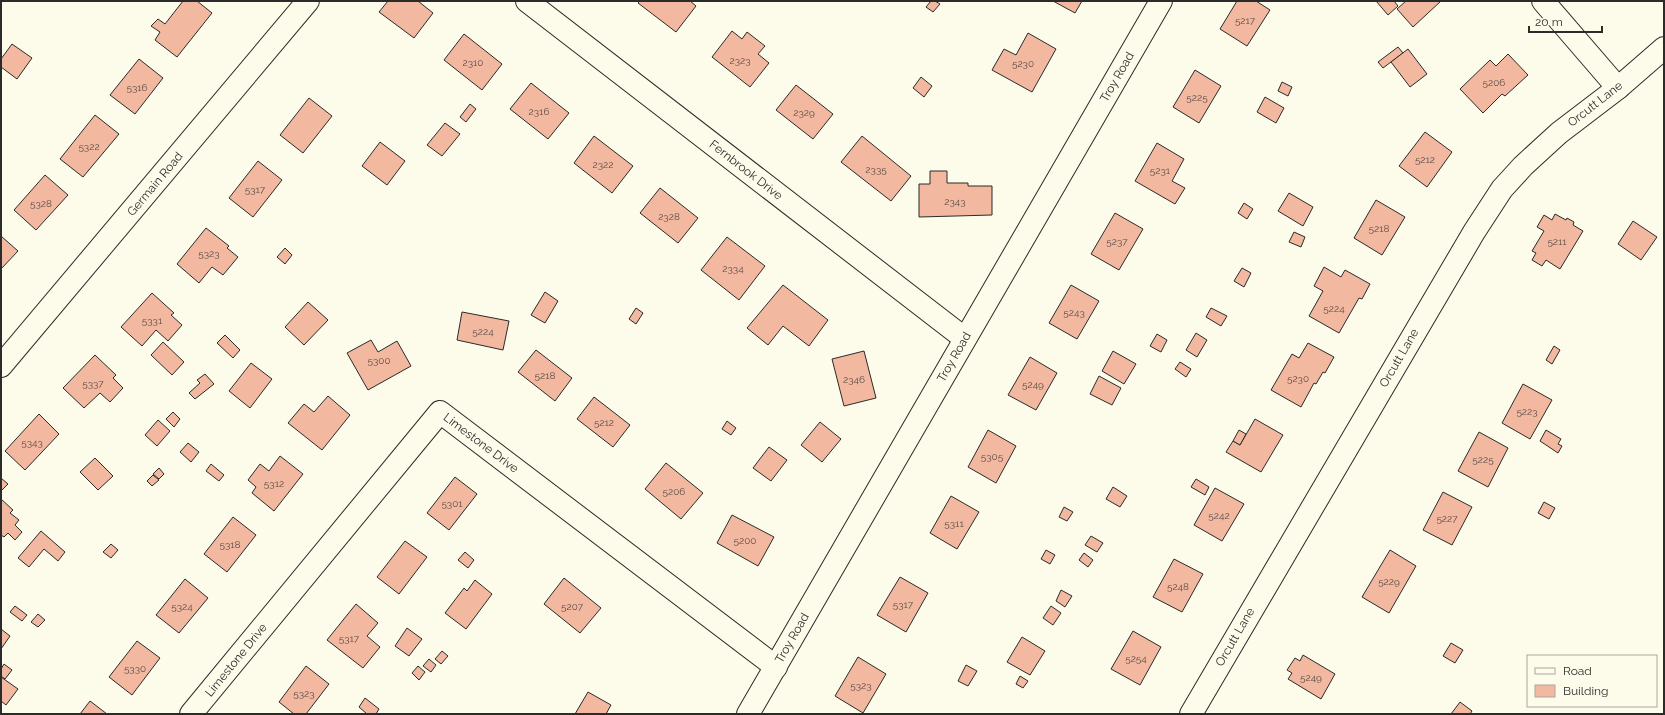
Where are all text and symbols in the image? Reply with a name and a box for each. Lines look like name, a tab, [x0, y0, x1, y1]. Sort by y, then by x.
scale bar	[1529, 8, 1602, 34]
house number: 5217	[1235, 15, 1256, 26]
text: 20 m	[1535, 15, 1563, 29]
street label: Troy Road	[1097, 50, 1137, 104]
house number: 2323	[729, 55, 751, 66]
house number: 2310	[463, 57, 483, 68]
house number: 5230	[1012, 58, 1034, 69]
house number: 5206	[1483, 77, 1505, 88]
street label: Orcutt Lane	[1565, 78, 1625, 130]
house number: 5316	[126, 82, 148, 93]
house number: 5225	[1186, 92, 1208, 103]
house number: 2316	[529, 106, 549, 117]
house number: 2329	[793, 107, 815, 118]
street label: Fernbrook Drive	[707, 137, 785, 203]
house number: 5322	[78, 141, 100, 152]
street label: Germain Road	[124, 149, 186, 219]
house number: 5212	[1415, 154, 1435, 165]
house number: 2322	[593, 159, 613, 170]
house number: 2335	[865, 164, 887, 175]
house number: 5231	[1150, 165, 1171, 176]
house number: 5317	[245, 184, 266, 195]
house number: 2343	[944, 196, 966, 207]
house number: 5328	[30, 198, 52, 209]
house number: 2328	[658, 211, 680, 222]
house number: 5218	[1369, 223, 1390, 234]
house number: 5237	[1106, 236, 1128, 247]
house number: 5211	[1547, 236, 1567, 247]
house number: 5323	[198, 248, 220, 259]
house number: 2334	[722, 263, 744, 274]
house number: 5224	[1323, 303, 1345, 314]
house number: 5243	[1063, 307, 1085, 318]
house number: 5331	[142, 315, 163, 326]
house number: 5224	[472, 326, 494, 337]
street label: Orcutt Lane	[1377, 326, 1421, 390]
street label: Troy Road	[934, 330, 974, 384]
house number: 5300	[367, 355, 391, 366]
house number: 5218	[535, 370, 556, 381]
house number: 5230	[1287, 373, 1309, 384]
house number: 2346	[843, 374, 865, 385]
house number: 5337	[82, 378, 104, 389]
house number: 5249	[1022, 379, 1044, 390]
house number: 5223	[1516, 406, 1538, 417]
street label: Limestone Drive	[441, 410, 521, 476]
house number: 5212	[594, 417, 614, 428]
house number: 5343	[21, 437, 43, 448]
house number: 5305	[981, 451, 1004, 462]
house number: 5225	[1472, 454, 1494, 465]
house number: 5312	[264, 478, 284, 489]
house number: 5206	[663, 486, 685, 497]
house number: 5301	[441, 498, 463, 509]
house number: 5242	[1208, 510, 1230, 521]
house number: 5227	[1436, 513, 1458, 524]
house number: 5311	[944, 518, 964, 529]
house number: 5200	[734, 535, 756, 546]
house number: 5318	[220, 539, 241, 550]
house number: 5229	[1378, 576, 1400, 587]
house number: 5248	[1167, 581, 1189, 592]
house number: 5317	[893, 599, 914, 610]
house number: 5324	[171, 601, 193, 612]
house number: 5207	[561, 601, 584, 612]
street label: Orcutt Lane	[1213, 605, 1257, 669]
street label: Troy Road	[772, 611, 812, 665]
street label: Limestone Drive	[202, 621, 270, 699]
house number: 5317	[339, 633, 360, 644]
house number: 5254	[1125, 653, 1147, 664]
legend	[1527, 655, 1657, 707]
house number: 5330	[124, 663, 146, 674]
text: Road	[1563, 664, 1592, 678]
house number: 5249	[1300, 672, 1322, 683]
house number: 5323	[850, 680, 872, 691]
text: Building	[1563, 684, 1609, 698]
house number: 5323	[293, 688, 315, 699]

